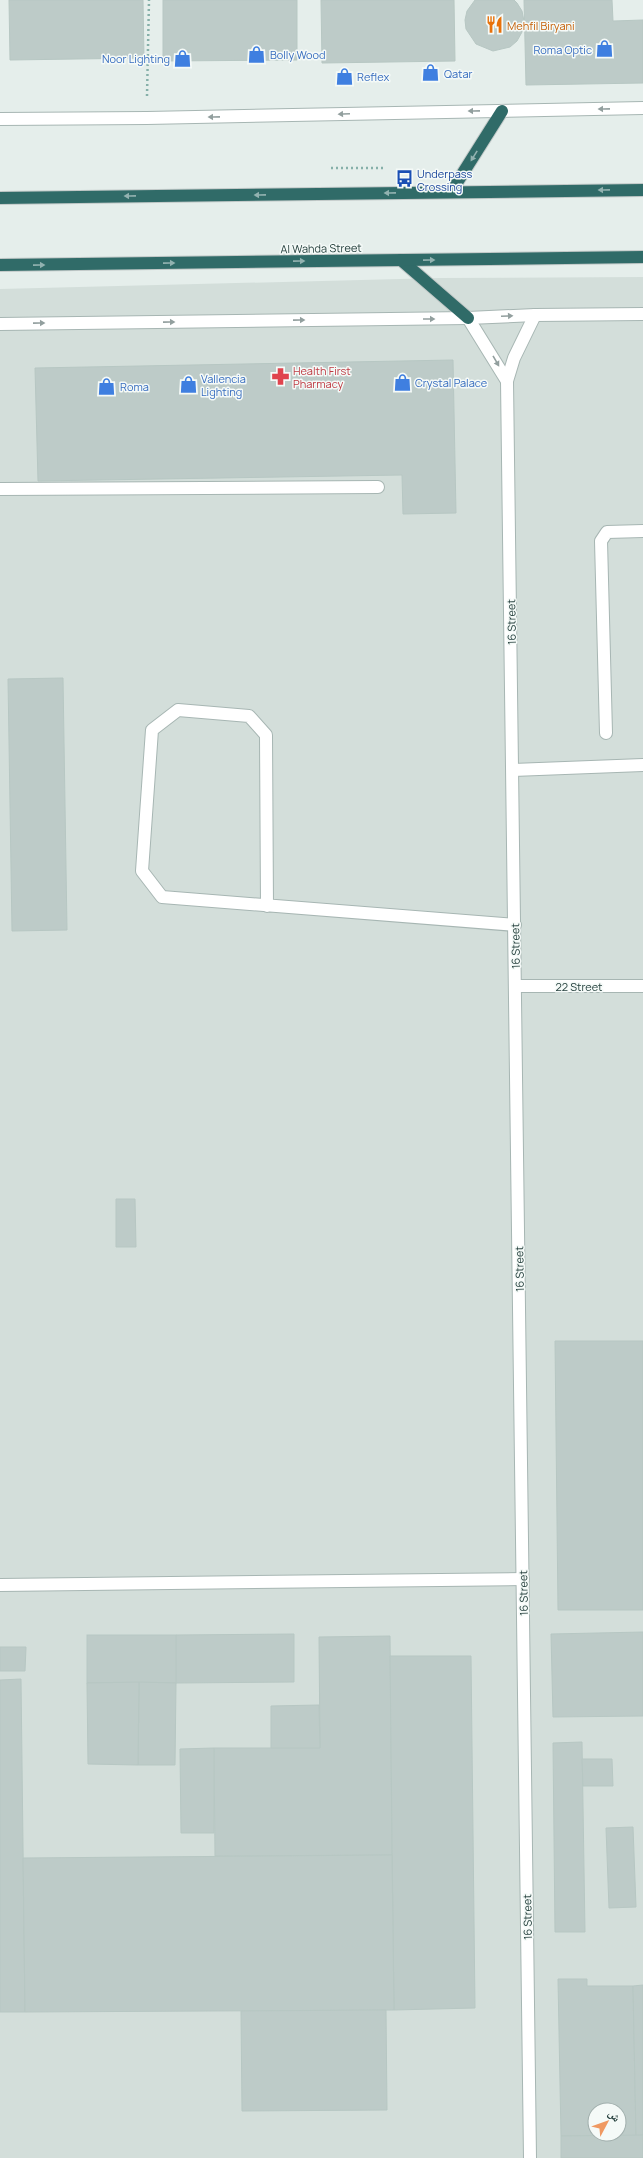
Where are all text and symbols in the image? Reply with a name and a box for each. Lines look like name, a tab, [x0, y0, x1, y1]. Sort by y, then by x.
restaurant icon: Mehfil Biryani	[484, 15, 504, 35]
place label: Mehfil Biryani	[507, 18, 575, 33]
shop icon: Roma Optic	[595, 39, 615, 59]
place label: Roma Optic	[533, 42, 592, 57]
shop icon: Bolly Wood	[247, 44, 267, 64]
place label: Bolly Wood	[270, 47, 326, 62]
shop icon: Noor Lighting	[173, 48, 193, 68]
place label: Noor Lighting	[102, 51, 170, 66]
shop icon: Qatar	[421, 63, 441, 83]
shop icon: Reflex	[334, 66, 354, 86]
place label: Qatar	[444, 66, 473, 81]
place label: Reflex	[357, 69, 389, 84]
one-way arrow	[597, 106, 610, 112]
one-way arrow	[468, 108, 480, 115]
one-way arrow	[337, 111, 350, 117]
one-way arrow	[207, 114, 220, 120]
one-way arrow	[470, 151, 478, 161]
place label: Underpass Crossing	[417, 166, 473, 194]
bus stop icon: Underpass Crossing	[394, 169, 414, 189]
one-way arrow	[597, 187, 610, 193]
one-way arrow	[383, 190, 396, 196]
one-way arrow	[253, 192, 266, 198]
one-way arrow	[123, 193, 136, 199]
street label: Al Wahda Street	[280, 240, 362, 256]
one-way arrow	[423, 257, 436, 263]
one-way arrow	[293, 258, 306, 264]
one-way arrow	[163, 260, 176, 266]
one-way arrow	[33, 261, 45, 268]
one-way arrow	[501, 313, 513, 320]
one-way arrow	[423, 315, 435, 322]
one-way arrow	[293, 317, 306, 323]
one-way arrow	[163, 318, 175, 325]
one-way arrow	[33, 320, 45, 327]
one-way arrow	[492, 355, 499, 367]
place label: Health First Pharmacy	[293, 363, 351, 391]
pharmacy icon: Health First Pharmacy	[270, 366, 290, 386]
place label: Vallencia Lighting	[201, 371, 246, 399]
shop icon: Crystal Palace	[392, 372, 412, 392]
shop icon: Vallencia Lighting	[178, 374, 198, 394]
place label: Crystal Palace	[415, 375, 488, 390]
shop icon: Roma	[97, 376, 117, 396]
place label: Roma	[120, 379, 149, 394]
street label: 16 Street	[503, 599, 519, 645]
street label: 16 Street	[507, 923, 523, 969]
street label: 22 Street	[555, 979, 603, 994]
street label: 16 Street	[511, 1246, 527, 1292]
street label: 16 Street	[515, 1570, 531, 1616]
street label: 16 Street	[519, 1894, 535, 1940]
north arrow	[587, 2102, 627, 2142]
text: ش	[605, 2106, 625, 2125]

